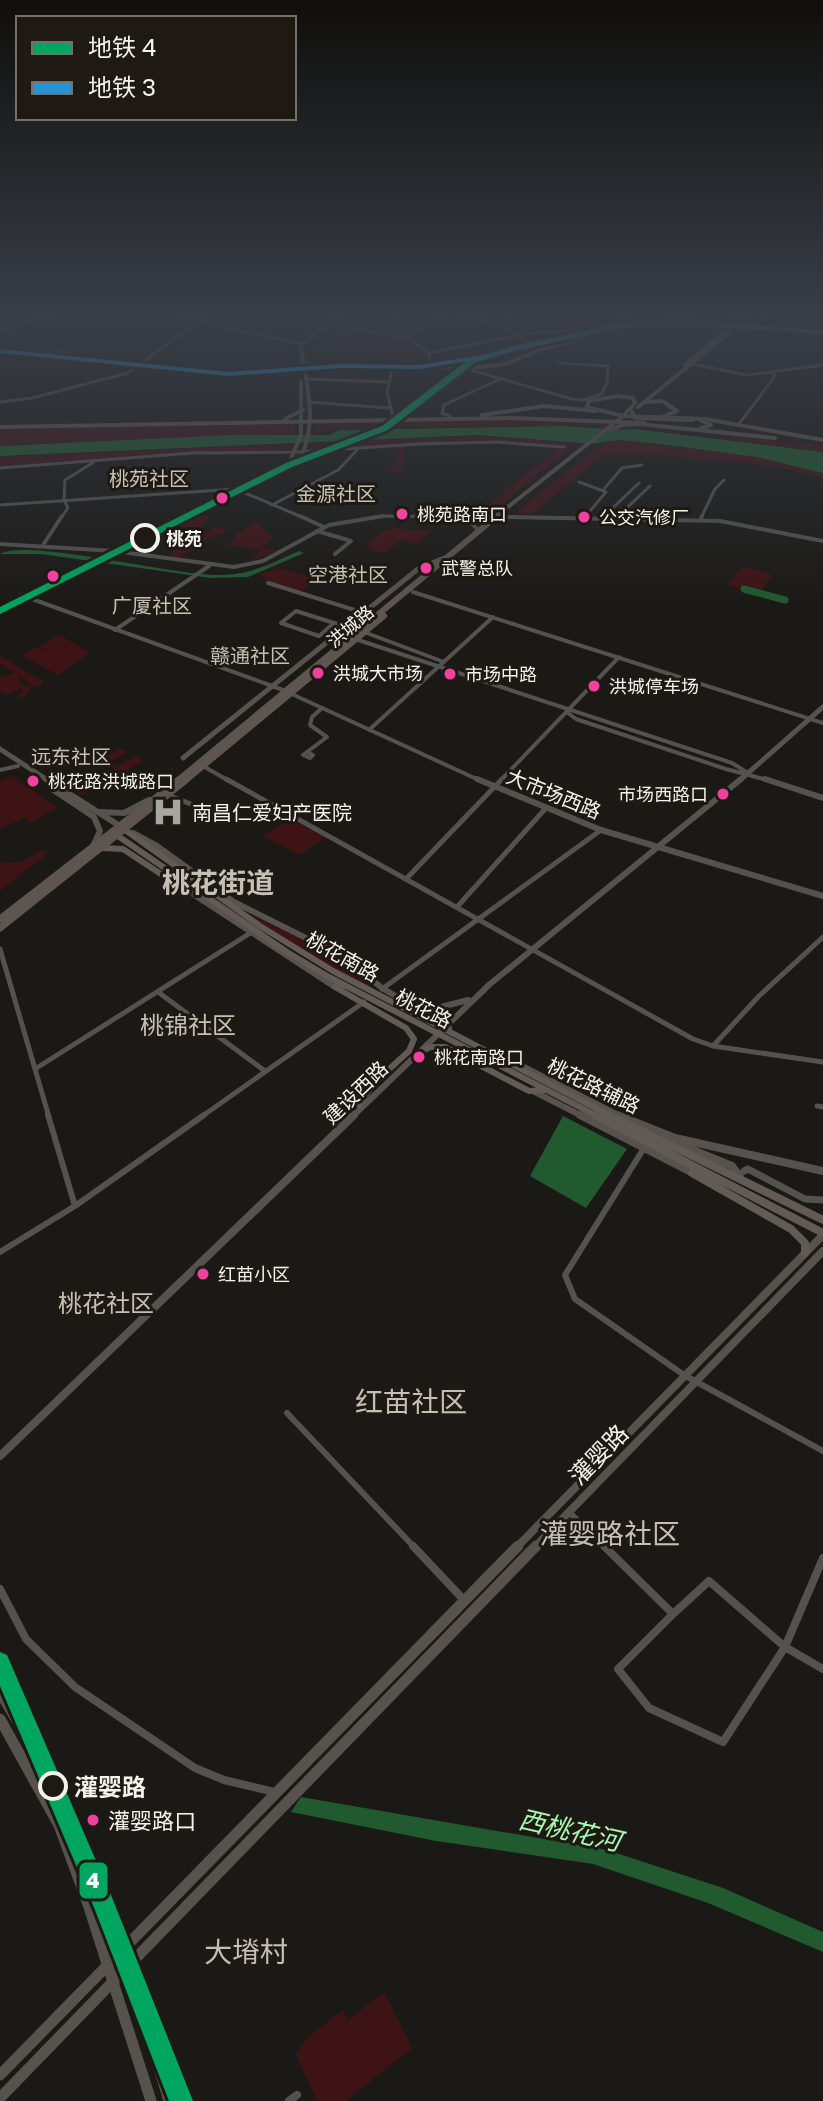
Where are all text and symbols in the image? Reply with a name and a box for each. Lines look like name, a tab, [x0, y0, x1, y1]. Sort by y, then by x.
legend	[16, 16, 296, 120]
text: 地铁 4	[88, 32, 157, 61]
text: 地铁 3	[88, 72, 156, 101]
district label: 桃苑社区	[109, 466, 189, 490]
district label: 金源社区	[296, 481, 376, 505]
unlabelled marker	[214, 490, 230, 506]
place label: 桃苑路南口	[417, 503, 507, 525]
marker: 桃苑路南口	[394, 506, 410, 522]
place label: 公交汽修厂	[599, 506, 689, 528]
marker: 公交汽修厂	[576, 509, 592, 525]
marker: 桃苑	[131, 524, 159, 552]
place label: 桃苑	[166, 527, 202, 549]
place label: 武警总队	[441, 557, 513, 579]
marker: 武警总队	[418, 560, 434, 576]
district label: 空港社区	[308, 562, 388, 586]
unlabelled marker	[45, 568, 61, 584]
district label: 广厦社区	[112, 593, 192, 617]
street label: 洪城路	[322, 600, 378, 652]
district label: 赣通社区	[210, 643, 290, 667]
place label: 洪城大市场	[333, 662, 423, 684]
place label: 市场中路	[465, 663, 537, 685]
marker: 洪城大市场	[310, 665, 326, 681]
marker: 市场中路	[442, 666, 458, 682]
place label: 洪城停车场	[609, 675, 699, 697]
marker: 洪城停车场	[586, 678, 602, 694]
district label: 远东社区	[31, 744, 111, 768]
street label: 大市场西路	[503, 763, 605, 823]
place label: 桃花路洪城路口	[48, 770, 174, 792]
marker: 桃花路洪城路口	[25, 773, 41, 789]
place label: 市场西路口	[618, 783, 708, 805]
marker: 市场西路口	[715, 786, 731, 802]
hospital icon: 南昌仁爱妇产医院	[151, 795, 185, 829]
place label: 南昌仁爱妇产医院	[192, 800, 352, 824]
district label: 桃花街道	[162, 866, 274, 899]
street label: 桃花南路	[302, 926, 384, 986]
street label: 桃花路	[392, 984, 456, 1032]
district label: 桃锦社区	[140, 1010, 236, 1039]
place label: 桃花南路口	[434, 1046, 524, 1068]
marker: 桃花南路口	[411, 1049, 427, 1065]
street label: 桃花路辅路	[544, 1052, 644, 1118]
street label: 建设西路	[318, 1056, 392, 1128]
place label: 红苗小区	[218, 1263, 290, 1285]
marker: 红苗小区	[195, 1266, 211, 1282]
district label: 桃花社区	[58, 1288, 154, 1317]
district label: 红苗社区	[355, 1385, 467, 1418]
street label: 灌婴路	[563, 1418, 633, 1490]
district label: 灌婴路社区	[540, 1517, 680, 1550]
marker: 灌婴路	[39, 1772, 67, 1800]
place label: 灌婴路	[74, 1772, 146, 1801]
water label: 西桃花河	[516, 1803, 629, 1858]
place label: 灌婴路口	[108, 1807, 196, 1834]
marker: 灌婴路口	[85, 1812, 101, 1828]
line badge: 4	[78, 1861, 109, 1900]
text: 4	[86, 1866, 100, 1893]
district label: 大塉村	[204, 1935, 288, 1968]

